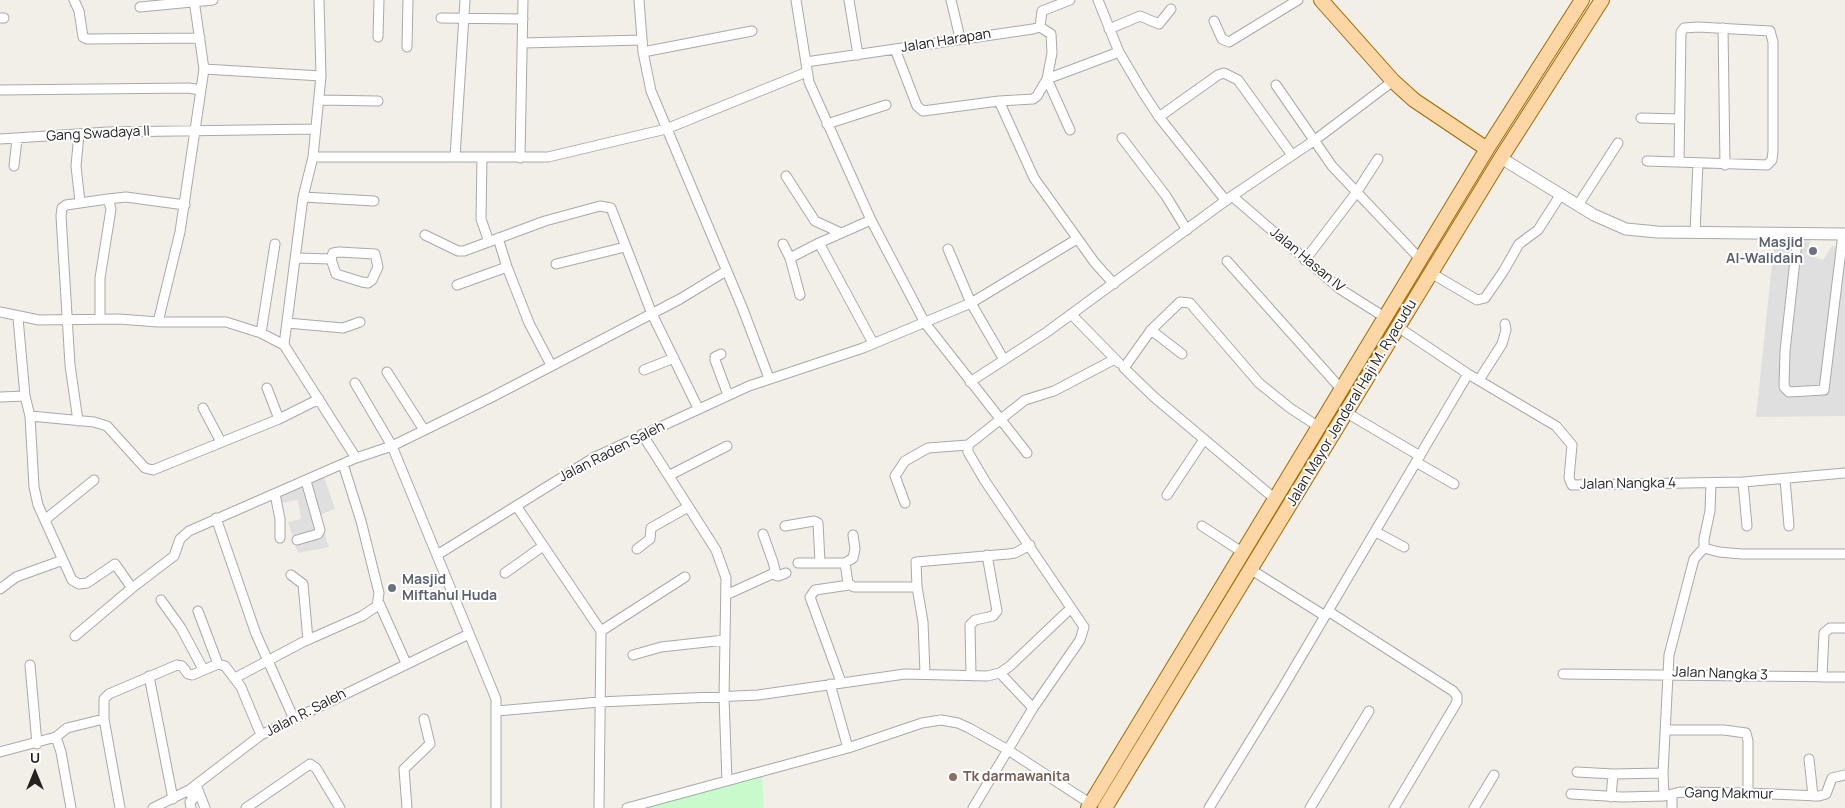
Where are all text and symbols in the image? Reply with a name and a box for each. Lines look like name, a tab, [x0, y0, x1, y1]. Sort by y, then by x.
street label: Jalan Harapan	[900, 26, 992, 56]
street label: Gang Swadaya II	[46, 123, 150, 145]
street label: Jalan Hasan IV	[1266, 224, 1348, 296]
place label: Masjid Al-Walidain	[1726, 235, 1803, 268]
marker: Masjid Al-Walidain	[1807, 245, 1819, 257]
street label: Jalan Mayor Jenderal Haji M. Ryacudu	[1283, 297, 1421, 509]
street label: Jalan Raden Saleh	[556, 418, 668, 486]
street label: Jalan Nangka 4	[1580, 475, 1676, 493]
place label: Masjid Miftahul Huda	[402, 572, 497, 604]
marker: Masjid Miftahul Huda	[386, 582, 398, 594]
street label: Jalan Nangka 3	[1672, 664, 1768, 684]
street label: Jalan R. Saleh	[263, 686, 349, 740]
north arrow	[10, 748, 60, 798]
text: U	[30, 748, 40, 767]
place label: Tk darmawanita	[963, 769, 1070, 785]
marker: Tk darmawanita	[947, 771, 959, 783]
street label: Gang Makmur	[1684, 785, 1774, 803]

